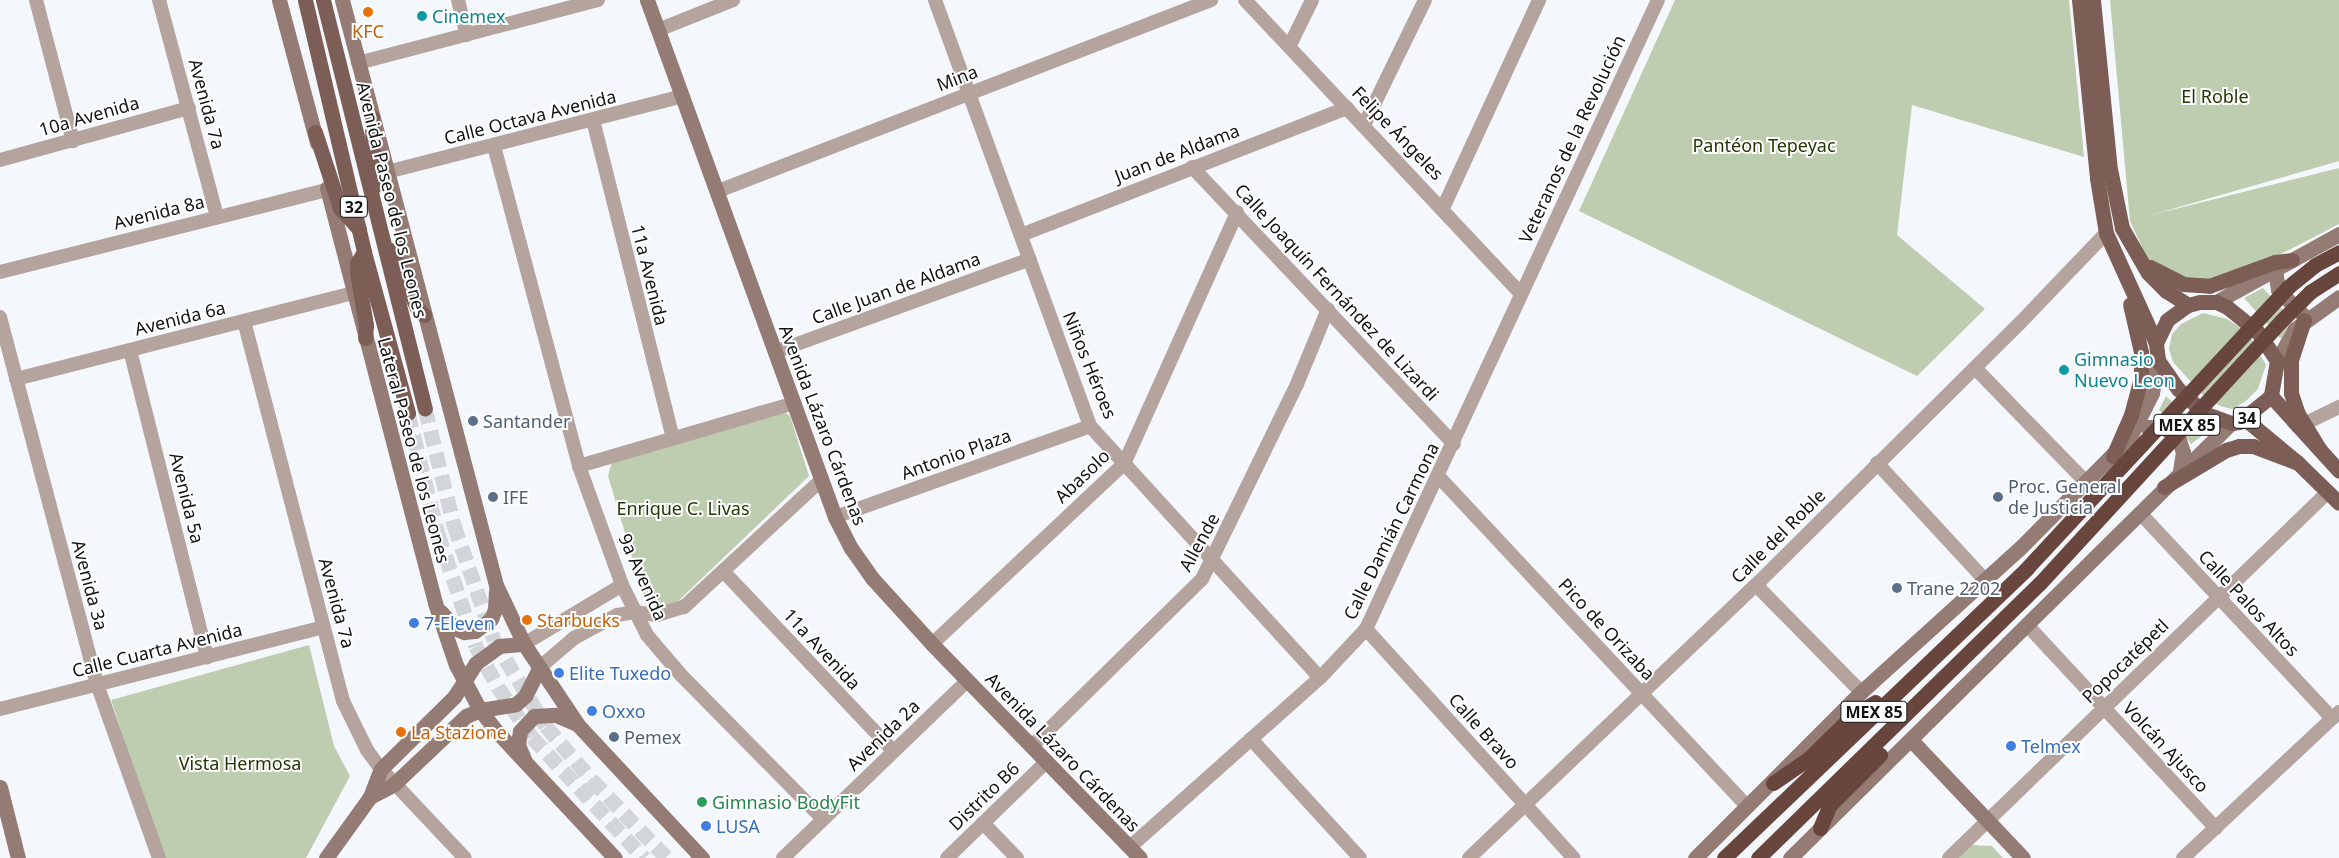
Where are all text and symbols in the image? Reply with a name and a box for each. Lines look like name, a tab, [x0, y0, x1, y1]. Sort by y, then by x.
place label: Cinemex	[432, 5, 505, 27]
marker: KFC	[362, 6, 374, 18]
marker: Cinemex	[416, 10, 428, 22]
place label: KFC	[352, 20, 384, 42]
street label: Veteranos de la Revolución	[1514, 32, 1630, 246]
street label: Avenida 7a	[185, 56, 229, 152]
street label: Mina	[933, 60, 981, 96]
street label: Avenida Paseo de los Leones	[352, 80, 432, 320]
street label: Felipe Ángeles	[1348, 82, 1448, 184]
street label: Calle Octava Avenida	[442, 85, 618, 149]
park label: El Roble	[2181, 85, 2249, 107]
street label: 10a Avenida	[36, 91, 142, 141]
street label: Juan de Aldama	[1111, 119, 1243, 187]
park label: Pantéon Tepeyac	[1692, 134, 1836, 156]
street label: Calle Joaquín Fernández de Lizardi	[1231, 179, 1443, 405]
street label: Avenida 8a	[111, 190, 207, 234]
road number: 32	[339, 193, 369, 220]
street label: 11a Avenida	[627, 222, 673, 328]
street label: Calle Juan de Aldama	[809, 247, 983, 329]
street label: Avenida 6a	[132, 296, 228, 340]
street label: Niños Héroes	[1059, 308, 1121, 422]
street label: Avenida Lázaro Cárdenas	[775, 322, 871, 528]
street label: Lateral Paseo de los Leones	[373, 335, 455, 565]
place label: Gimnasio Nuevo Leon	[2074, 349, 2175, 392]
marker: Gimnasio Nuevo Leon	[2058, 364, 2070, 376]
road number: 34	[2232, 404, 2262, 432]
place label: Santander	[483, 410, 570, 432]
road number: MEX 85	[2153, 412, 2221, 438]
marker: Santander	[467, 415, 479, 427]
street label: Antonio Plaza	[898, 424, 1014, 484]
street label: Calle Damián Carmona	[1339, 439, 1443, 623]
street label: Abasolo	[1050, 445, 1114, 507]
street label: Avenida 5a	[165, 450, 209, 546]
place label: Proc. General de Justicia	[2008, 476, 2121, 518]
street label: Calle del Roble	[1726, 484, 1830, 588]
place label: IFE	[503, 486, 528, 508]
marker: IFE	[487, 491, 499, 503]
marker: Proc. General de Justicia	[1992, 491, 2004, 503]
park label: Enrique C. Livas	[616, 497, 750, 519]
street label: Allende	[1174, 509, 1224, 575]
street label: 9a Avenida	[614, 530, 672, 624]
street label: Avenida 3a	[68, 537, 112, 633]
street label: Calle Palos Altos	[2194, 545, 2304, 661]
street label: Avenida 7a	[315, 555, 359, 651]
street label: Pico de Orizaba	[1554, 574, 1660, 684]
place label: Trane 2202	[1907, 577, 2000, 599]
marker: Trane 2202	[1891, 582, 1903, 594]
street label: 11a Avenida	[779, 604, 865, 694]
place label: Starbucks	[537, 609, 620, 631]
place label: 7-Eleven	[424, 612, 495, 634]
marker: Starbucks	[521, 614, 533, 626]
street label: Popocatépetl	[2077, 615, 2173, 707]
marker: 7-Eleven	[408, 617, 420, 629]
street label: Calle Cuarta Avenida	[70, 618, 244, 682]
place label: Elite Tuxedo	[569, 662, 671, 684]
marker: Elite Tuxedo	[553, 667, 565, 679]
street label: Avenida Lázaro Cárdenas	[981, 668, 1145, 836]
street label: Calle Bravo	[1444, 689, 1524, 773]
street label: Avenida 2a	[842, 695, 924, 775]
street label: Volcán Ajusco	[2119, 697, 2213, 797]
road number: MEX 85	[1840, 699, 1908, 726]
place label: Oxxo	[602, 700, 646, 722]
marker: Oxxo	[586, 705, 598, 717]
place label: La Stazione	[411, 721, 507, 743]
marker: La Stazione	[395, 726, 407, 738]
place label: Pemex	[624, 726, 681, 748]
marker: Pemex	[608, 731, 620, 743]
place label: Telmex	[2021, 735, 2081, 757]
marker: Telmex	[2005, 740, 2017, 752]
park label: Vista Hermosa	[179, 752, 301, 774]
street label: Distrito B6	[944, 757, 1024, 835]
place label: Gimnasio BodyFit	[712, 791, 860, 813]
marker: Gimnasio BodyFit	[696, 796, 708, 808]
place label: LUSA	[716, 815, 760, 837]
marker: LUSA	[700, 820, 712, 832]

